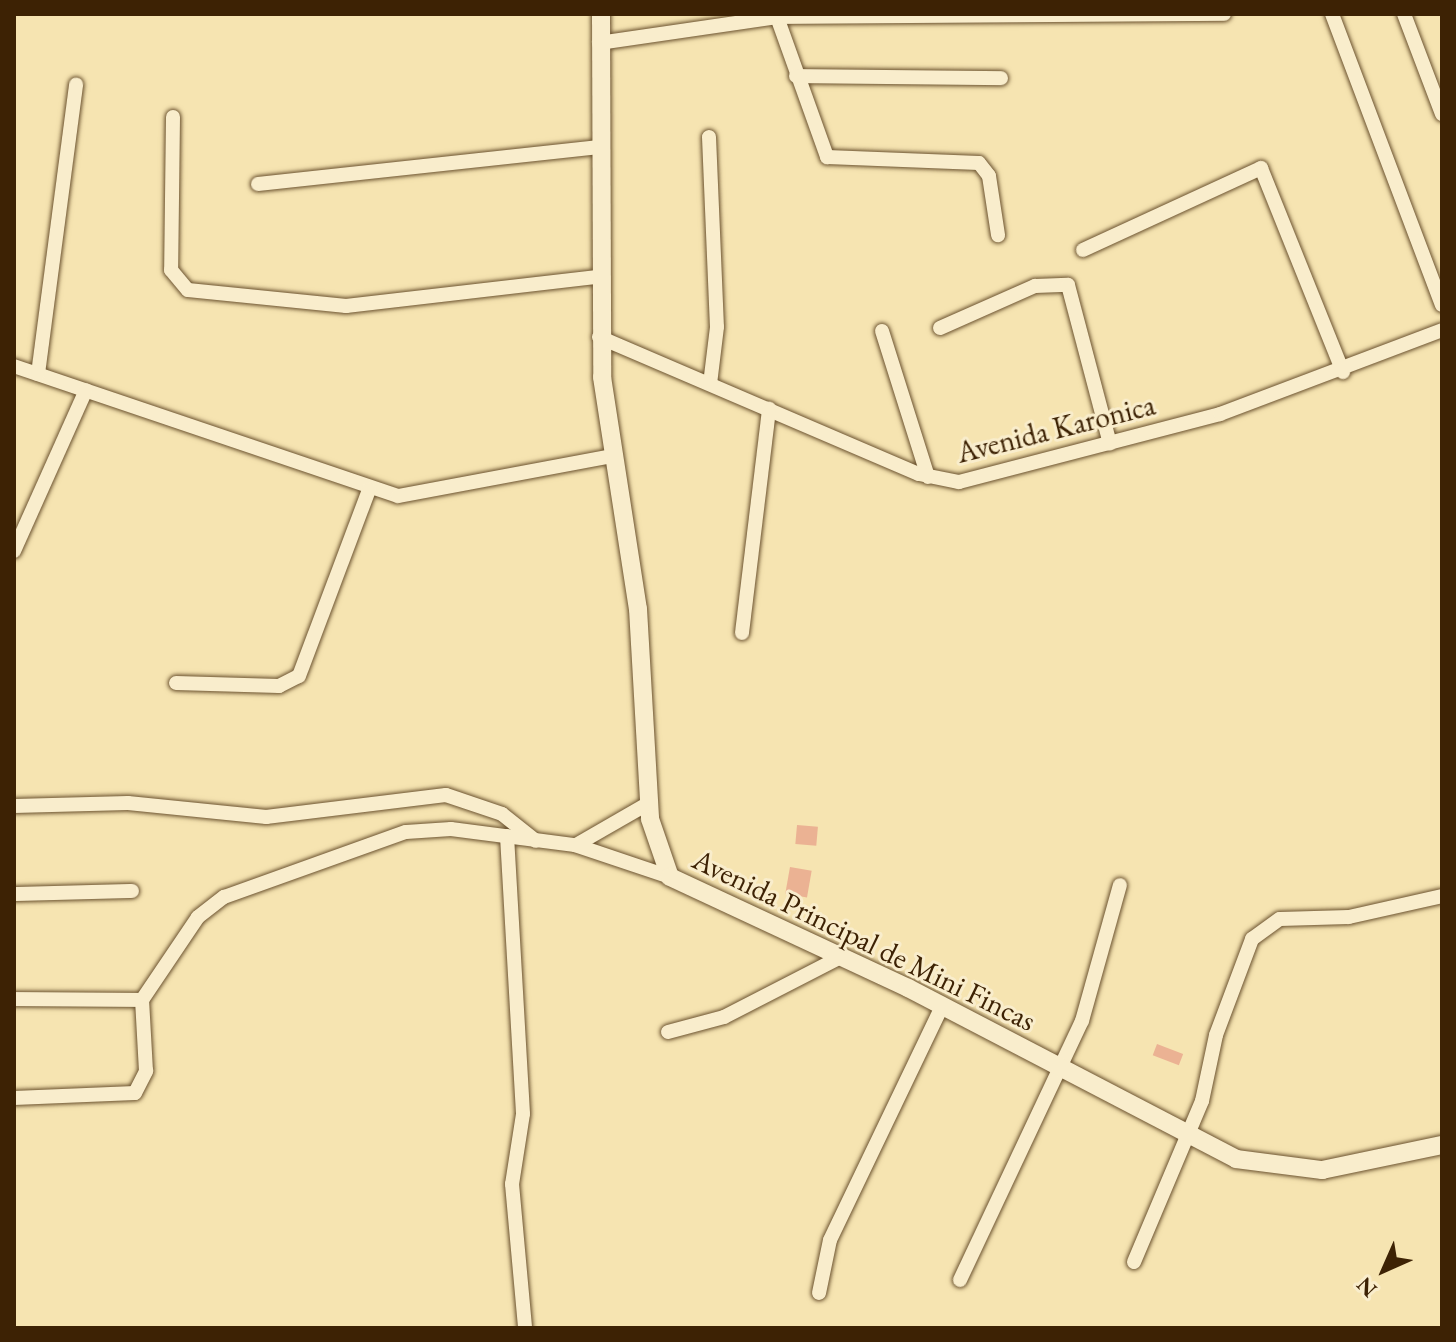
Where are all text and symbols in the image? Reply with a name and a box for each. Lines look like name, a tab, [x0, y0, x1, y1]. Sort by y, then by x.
street label: Avenida Karonica	[953, 387, 1159, 471]
street label: Avenida Principal de Mini Fincas	[687, 841, 1041, 1039]
north arrow	[1344, 1230, 1424, 1310]
text: N	[1350, 1271, 1383, 1304]

